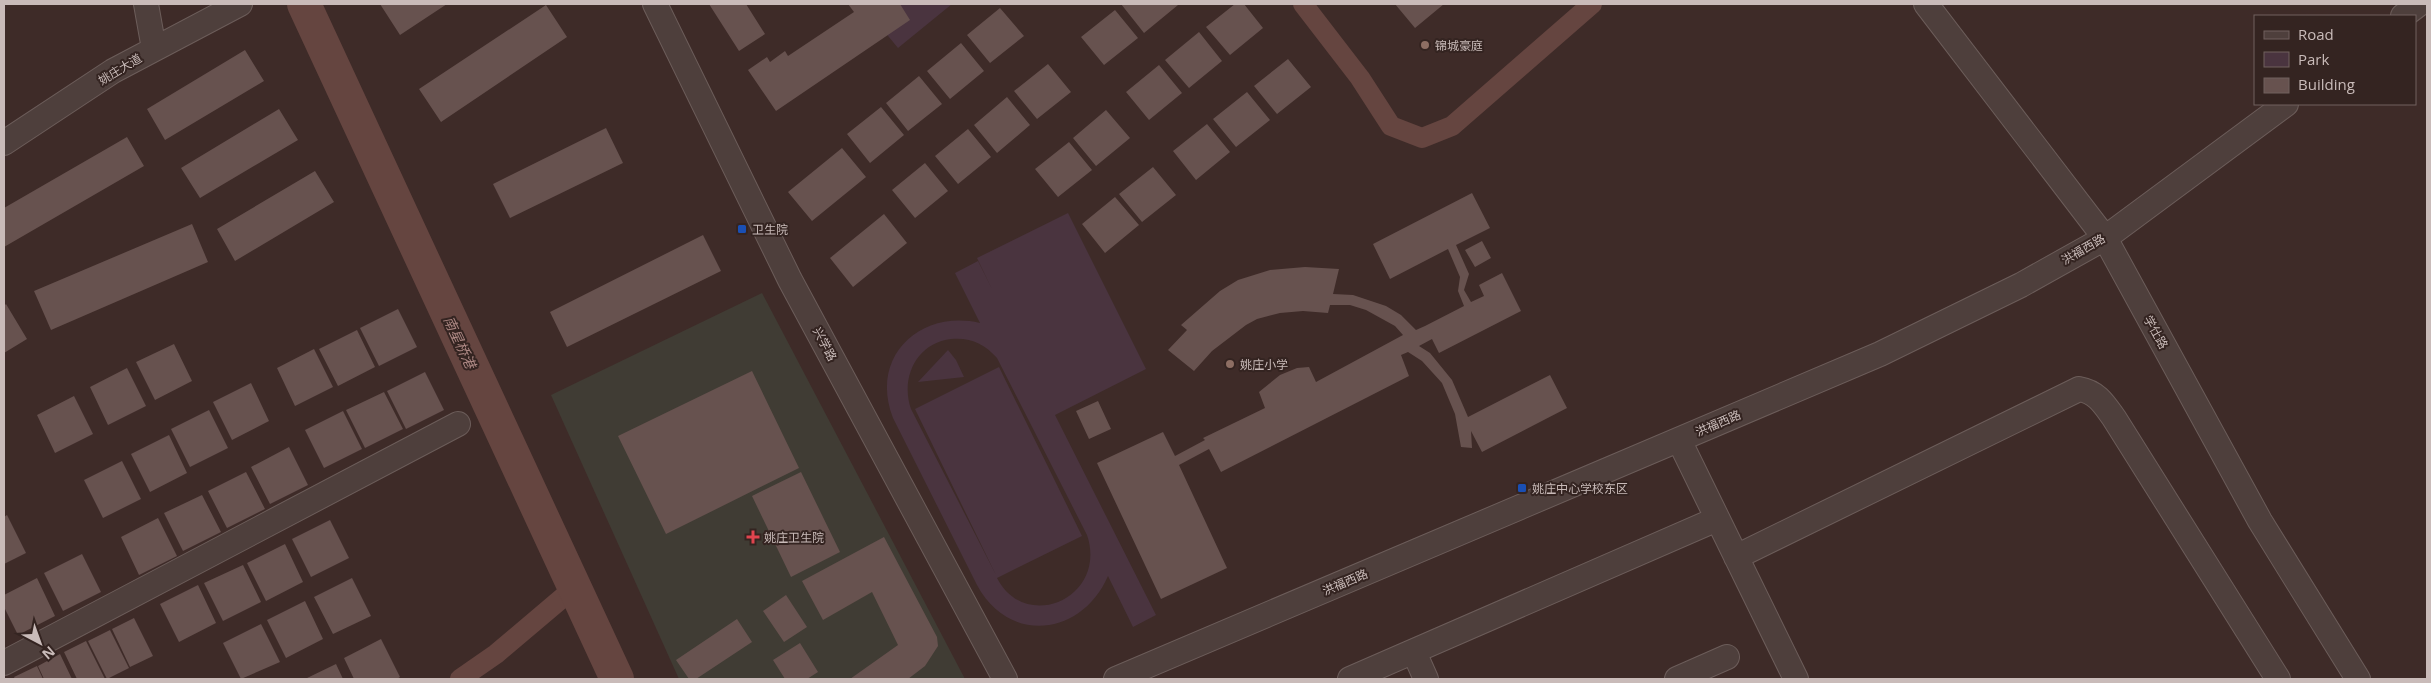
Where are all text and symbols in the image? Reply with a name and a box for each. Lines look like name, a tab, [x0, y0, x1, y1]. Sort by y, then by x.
legend	[2254, 15, 2416, 105]
text: Road	[2298, 24, 2334, 44]
place label: 锦城豪庭	[1435, 37, 1483, 54]
marker: 锦城豪庭	[1419, 39, 1431, 51]
street label: 姚庄大道	[95, 49, 145, 89]
text: Park	[2298, 49, 2329, 69]
text: Building	[2298, 74, 2355, 94]
place label: 卫生院	[752, 221, 788, 238]
marker: 卫生院	[736, 223, 748, 235]
street label: 洪福西路	[2058, 230, 2108, 268]
street label: 学仕路	[2140, 312, 2172, 352]
water label: 南星桥港	[440, 313, 481, 373]
street label: 兴学路	[809, 324, 841, 364]
place label: 姚庄小学	[1240, 356, 1288, 373]
marker: 姚庄小学	[1224, 358, 1236, 370]
street label: 洪福西路	[1693, 406, 1743, 440]
place label: 姚庄中心学校东区	[1532, 480, 1628, 497]
marker: 姚庄中心学校东区	[1516, 482, 1528, 494]
place label: 姚庄卫生院	[764, 529, 824, 546]
marker: 姚庄卫生院	[746, 530, 760, 544]
street label: 洪福西路	[1320, 565, 1370, 599]
north arrow	[15, 618, 65, 668]
text: N	[38, 642, 59, 664]

